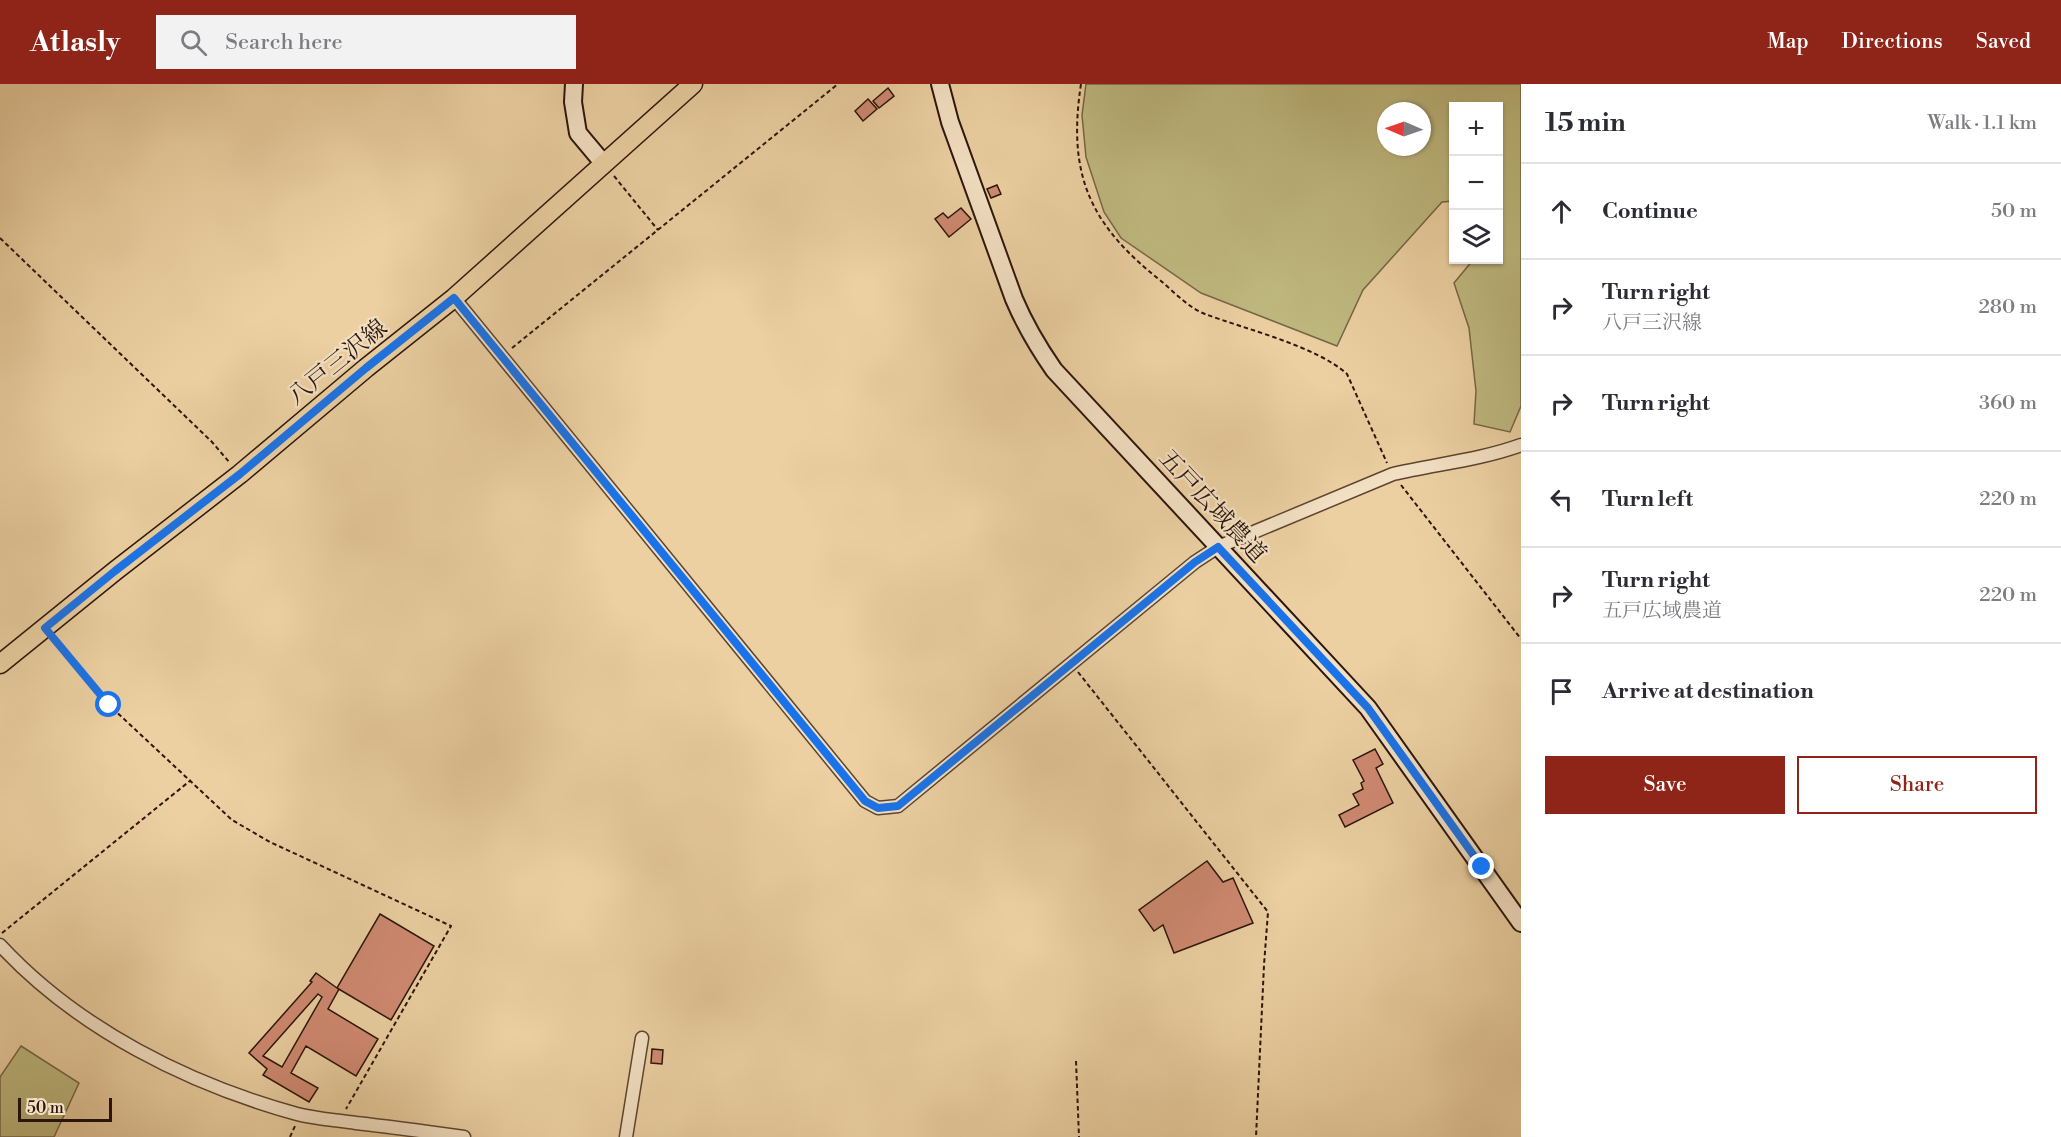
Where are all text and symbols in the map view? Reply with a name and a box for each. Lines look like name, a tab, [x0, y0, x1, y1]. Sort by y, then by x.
search box	[156, 15, 576, 69]
text: Atlasly	[30, 25, 120, 60]
icon: search	[177, 26, 210, 59]
text: Search here	[225, 29, 343, 56]
text: Map	[1767, 29, 1809, 55]
text: Directions	[1842, 29, 1943, 55]
text: Saved	[1976, 29, 2031, 55]
north arrow	[1377, 102, 1431, 156]
map controls	[1449, 102, 1503, 264]
button: +	[1449, 102, 1503, 156]
text: 15 min	[1545, 107, 1626, 139]
text: Walk · 1.1 km	[1928, 111, 2037, 136]
button: −	[1449, 156, 1503, 210]
icon: ahead	[1545, 195, 1578, 228]
text: Continue	[1602, 198, 1698, 225]
text: 50 m	[1991, 199, 2037, 224]
button: layers	[1449, 210, 1503, 264]
text: Turn right	[1602, 279, 1710, 306]
icon: right	[1545, 291, 1578, 324]
text: 280 m	[1978, 295, 2037, 320]
text: 八戸三沢線	[1602, 311, 1702, 336]
street label: 八戸三沢線	[282, 313, 394, 412]
icon: right	[1545, 387, 1578, 420]
text: Turn right	[1602, 390, 1710, 417]
text: 360 m	[1979, 391, 2037, 416]
street label: 五戸広域農道	[1152, 444, 1272, 570]
icon: left	[1545, 483, 1578, 516]
text: Turn left	[1602, 486, 1693, 513]
text: 220 m	[1979, 487, 2037, 512]
text: Turn right	[1602, 567, 1710, 594]
icon: right	[1545, 579, 1578, 612]
text: 220 m	[1979, 583, 2037, 608]
text: 五戸広域農道	[1602, 599, 1722, 624]
icon: arrive	[1545, 675, 1578, 708]
text: Arrive at destination	[1602, 678, 1814, 705]
route start	[95, 691, 121, 717]
button: Save	[1545, 756, 1785, 814]
button: Share	[1797, 756, 2037, 814]
route end	[1468, 853, 1494, 879]
scale bar	[18, 1095, 112, 1122]
text: 50 m	[27, 1098, 64, 1118]

